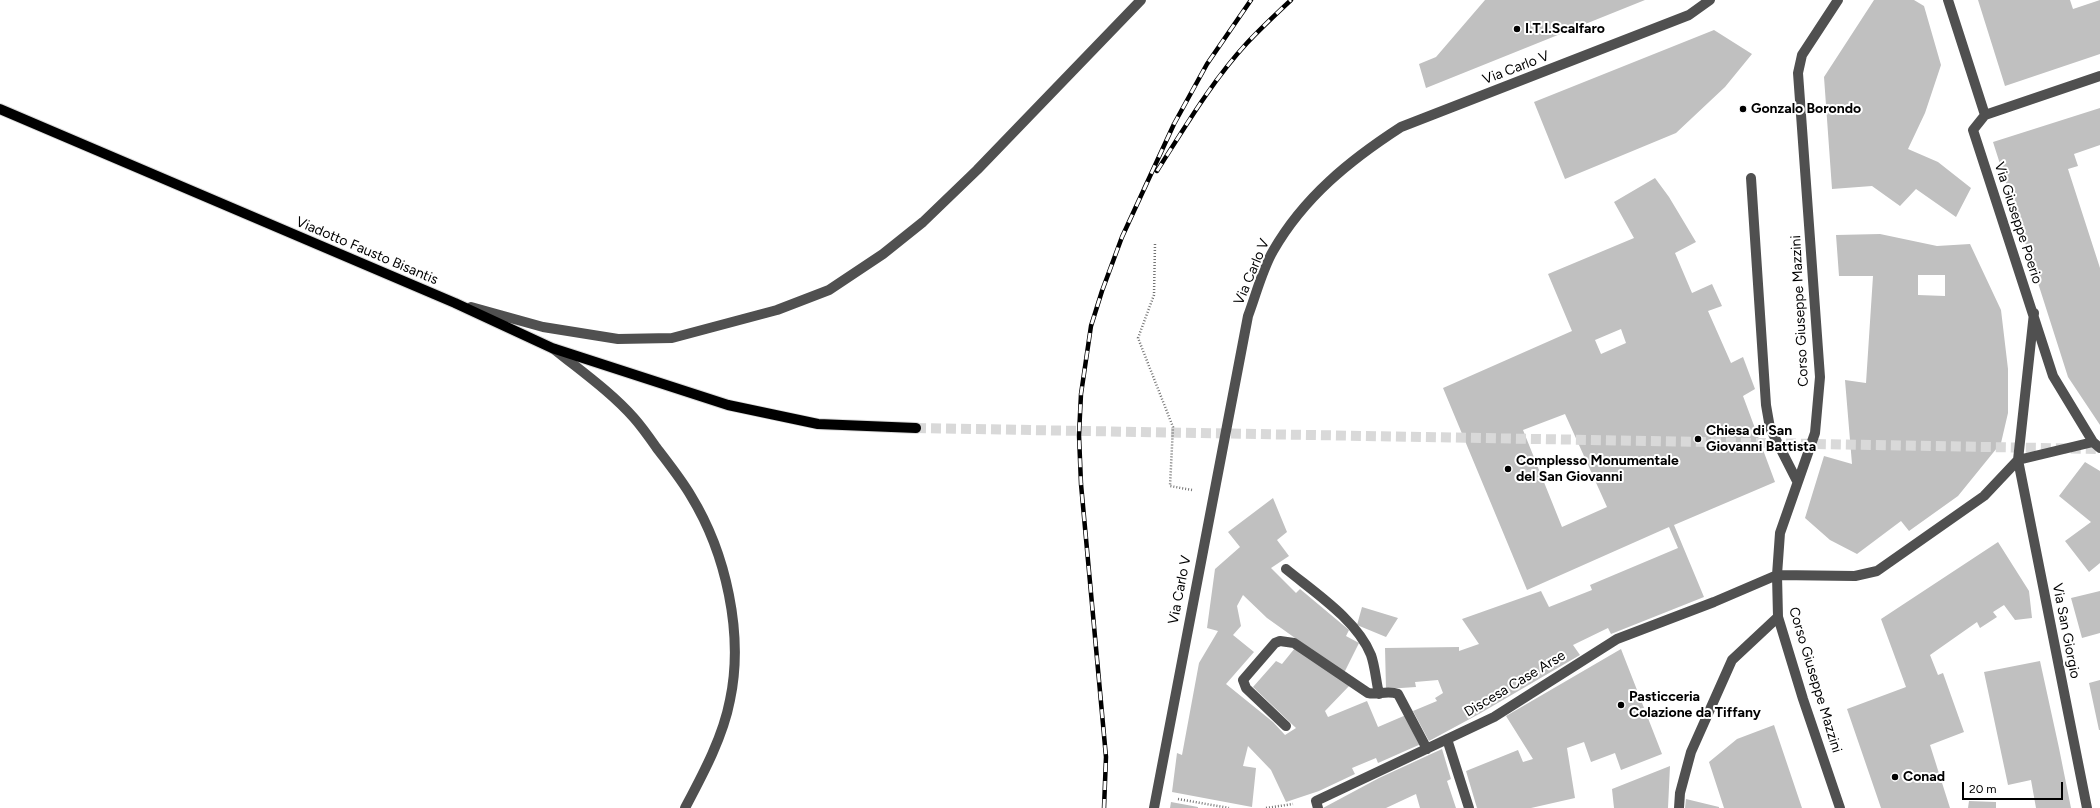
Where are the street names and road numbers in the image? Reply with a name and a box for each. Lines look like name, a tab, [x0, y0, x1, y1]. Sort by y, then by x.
street label: Via Carlo V	[1480, 48, 1552, 88]
street label: Via Giuseppe Poerio	[1990, 160, 2046, 286]
street label: Viadotto Fausto Bisantis	[293, 213, 441, 289]
street label: Corso Giuseppe Mazzini	[1788, 235, 1812, 387]
street label: Via Carlo V	[1231, 237, 1273, 307]
street label: Via Carlo V	[1165, 554, 1195, 626]
street label: Via San Giorgio	[2049, 582, 2083, 680]
street label: Corso Giuseppe Mazzini	[1785, 605, 1845, 755]
street label: Discesa Case Arse	[1461, 647, 1569, 721]

